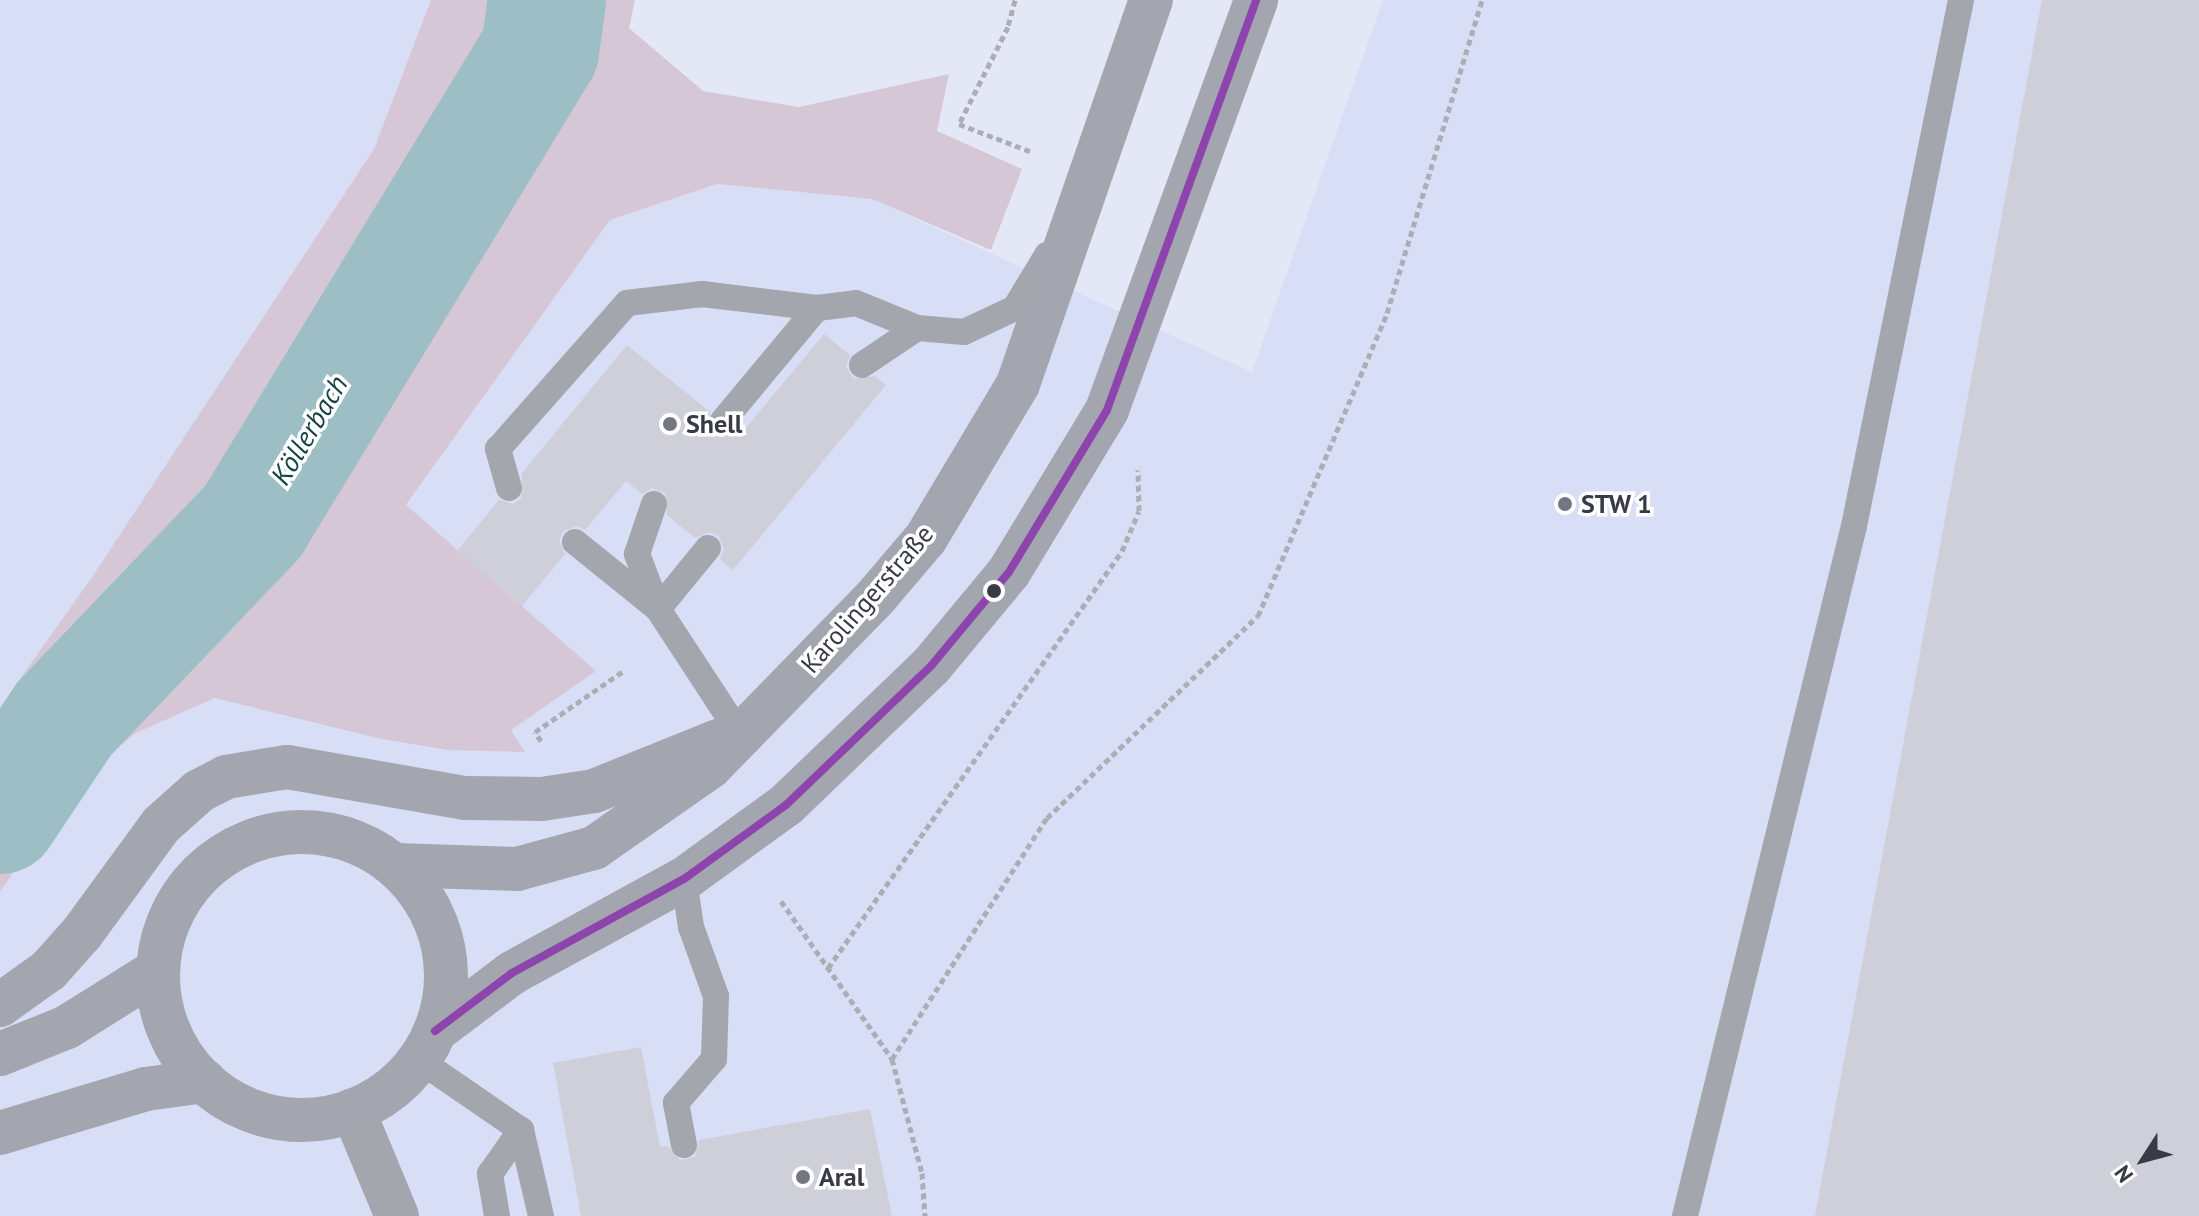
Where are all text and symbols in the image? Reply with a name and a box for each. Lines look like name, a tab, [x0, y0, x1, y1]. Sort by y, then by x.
water label: Köllerbach	[263, 369, 355, 491]
place label: Shell	[686, 408, 742, 440]
marker: Shell	[661, 415, 679, 433]
place label: STW 1	[1581, 488, 1652, 520]
marker: STW 1	[1556, 495, 1574, 513]
street label: Karolingerstraße	[794, 519, 940, 679]
unlabelled marker	[986, 583, 1002, 599]
north arrow	[2103, 1120, 2183, 1200]
text: N	[2108, 1160, 2139, 1188]
place label: Aral	[819, 1161, 864, 1193]
marker: Aral	[794, 1168, 812, 1186]

